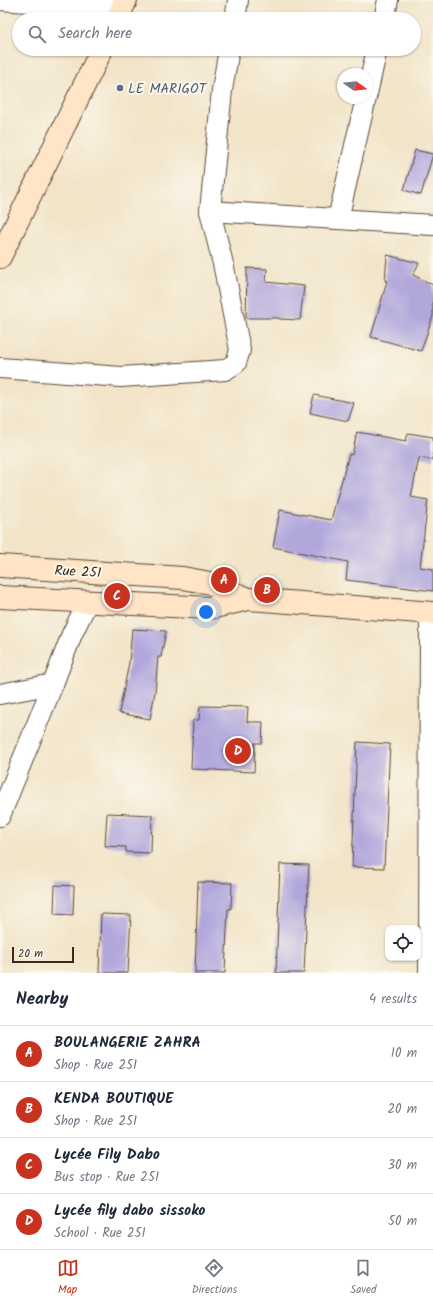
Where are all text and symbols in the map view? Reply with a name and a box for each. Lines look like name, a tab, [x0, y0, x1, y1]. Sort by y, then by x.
search box	[12, 12, 421, 56]
text: Search here	[58, 22, 132, 46]
icon: search	[26, 23, 48, 45]
north arrow	[337, 68, 373, 104]
place label: LE MARIGOT	[128, 78, 208, 100]
marker: LE MARIGOT	[115, 83, 125, 93]
street label: Rue 251	[54, 560, 102, 584]
pin: A	[211, 565, 237, 595]
pin: B	[254, 575, 280, 605]
pin: C	[104, 581, 130, 611]
your location	[196, 602, 216, 622]
pin: D	[225, 736, 251, 766]
map controls	[385, 925, 421, 961]
button: locate	[385, 925, 421, 961]
scale bar	[12, 945, 74, 964]
text: 20 m	[18, 945, 43, 963]
text: Nearby	[16, 986, 68, 1013]
text: 4 results	[369, 989, 417, 1010]
text: BOULANGERIE ZAHRA	[54, 1031, 201, 1055]
text: A	[25, 1043, 33, 1064]
text: 10 m	[391, 1043, 417, 1064]
text: Shop · Rue 251	[54, 1055, 137, 1076]
text: KENDA BOUTIQUE	[54, 1087, 173, 1111]
text: B	[25, 1099, 33, 1120]
text: 20 m	[387, 1099, 417, 1120]
text: Shop · Rue 251	[54, 1111, 137, 1132]
text: Lycée Fily Dabo	[54, 1143, 160, 1167]
text: C	[25, 1155, 33, 1176]
text: 30 m	[388, 1155, 417, 1176]
text: Bus stop · Rue 251	[54, 1167, 159, 1188]
text: Lycée fily dabo sissoko	[54, 1199, 205, 1223]
text: D	[25, 1211, 33, 1232]
text: 50 m	[388, 1211, 417, 1232]
text: School · Rue 251	[54, 1223, 146, 1244]
tab: Map	[57, 1257, 79, 1299]
tab: Directions	[192, 1257, 237, 1299]
tab: Saved	[350, 1257, 376, 1299]

